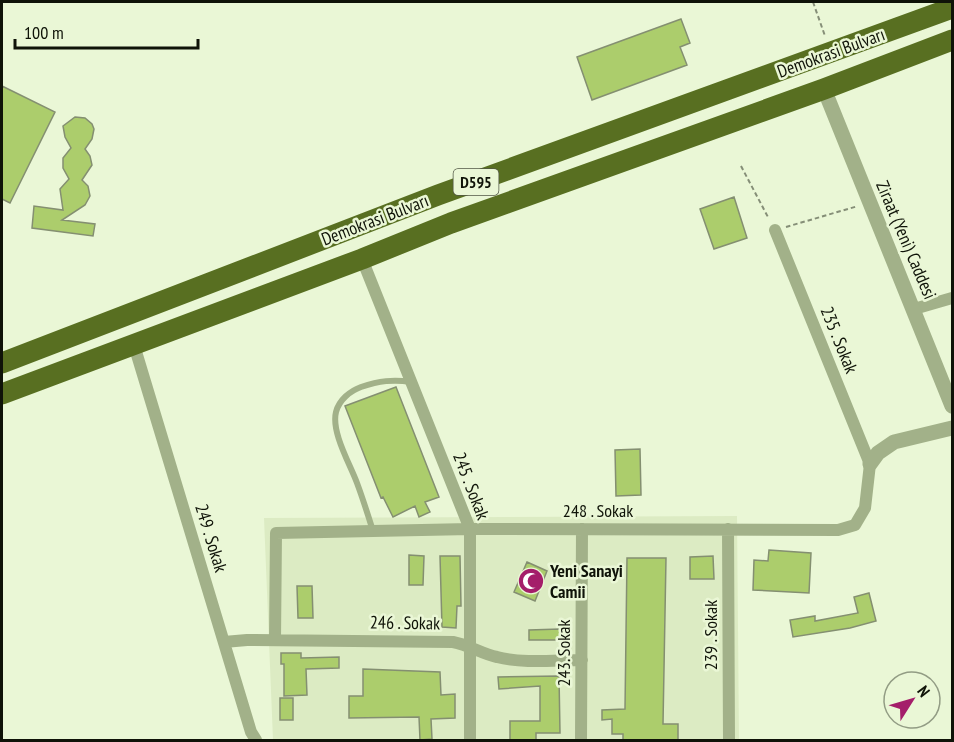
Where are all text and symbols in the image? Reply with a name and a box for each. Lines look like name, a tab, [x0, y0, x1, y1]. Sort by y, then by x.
scale bar	[15, 12, 198, 50]
text: 100 m	[24, 21, 64, 44]
street label: Demokrasi Bulvarı	[774, 22, 888, 83]
road number: D595	[454, 169, 498, 195]
street label: Ziraat (Yeni) Caddesi	[871, 177, 942, 303]
street label: Demokrasi Bulvarı	[318, 189, 432, 250]
street label: 235 . Sokak	[816, 303, 863, 377]
street label: 245 . Sokak	[448, 449, 495, 523]
street label: 248 . Sokak	[563, 499, 633, 522]
street label: 249 . Sokak	[190, 501, 233, 575]
place label: Yeni Sanayi Camii	[549, 559, 623, 603]
mosque icon: Yeni Sanayi Camii	[516, 566, 546, 596]
street label: 239 . Sokak	[699, 600, 722, 670]
street label: 246 . Sokak	[370, 610, 440, 635]
street label: 243. Sokak	[552, 620, 575, 686]
north arrow	[882, 670, 942, 730]
text: N	[913, 682, 935, 700]

